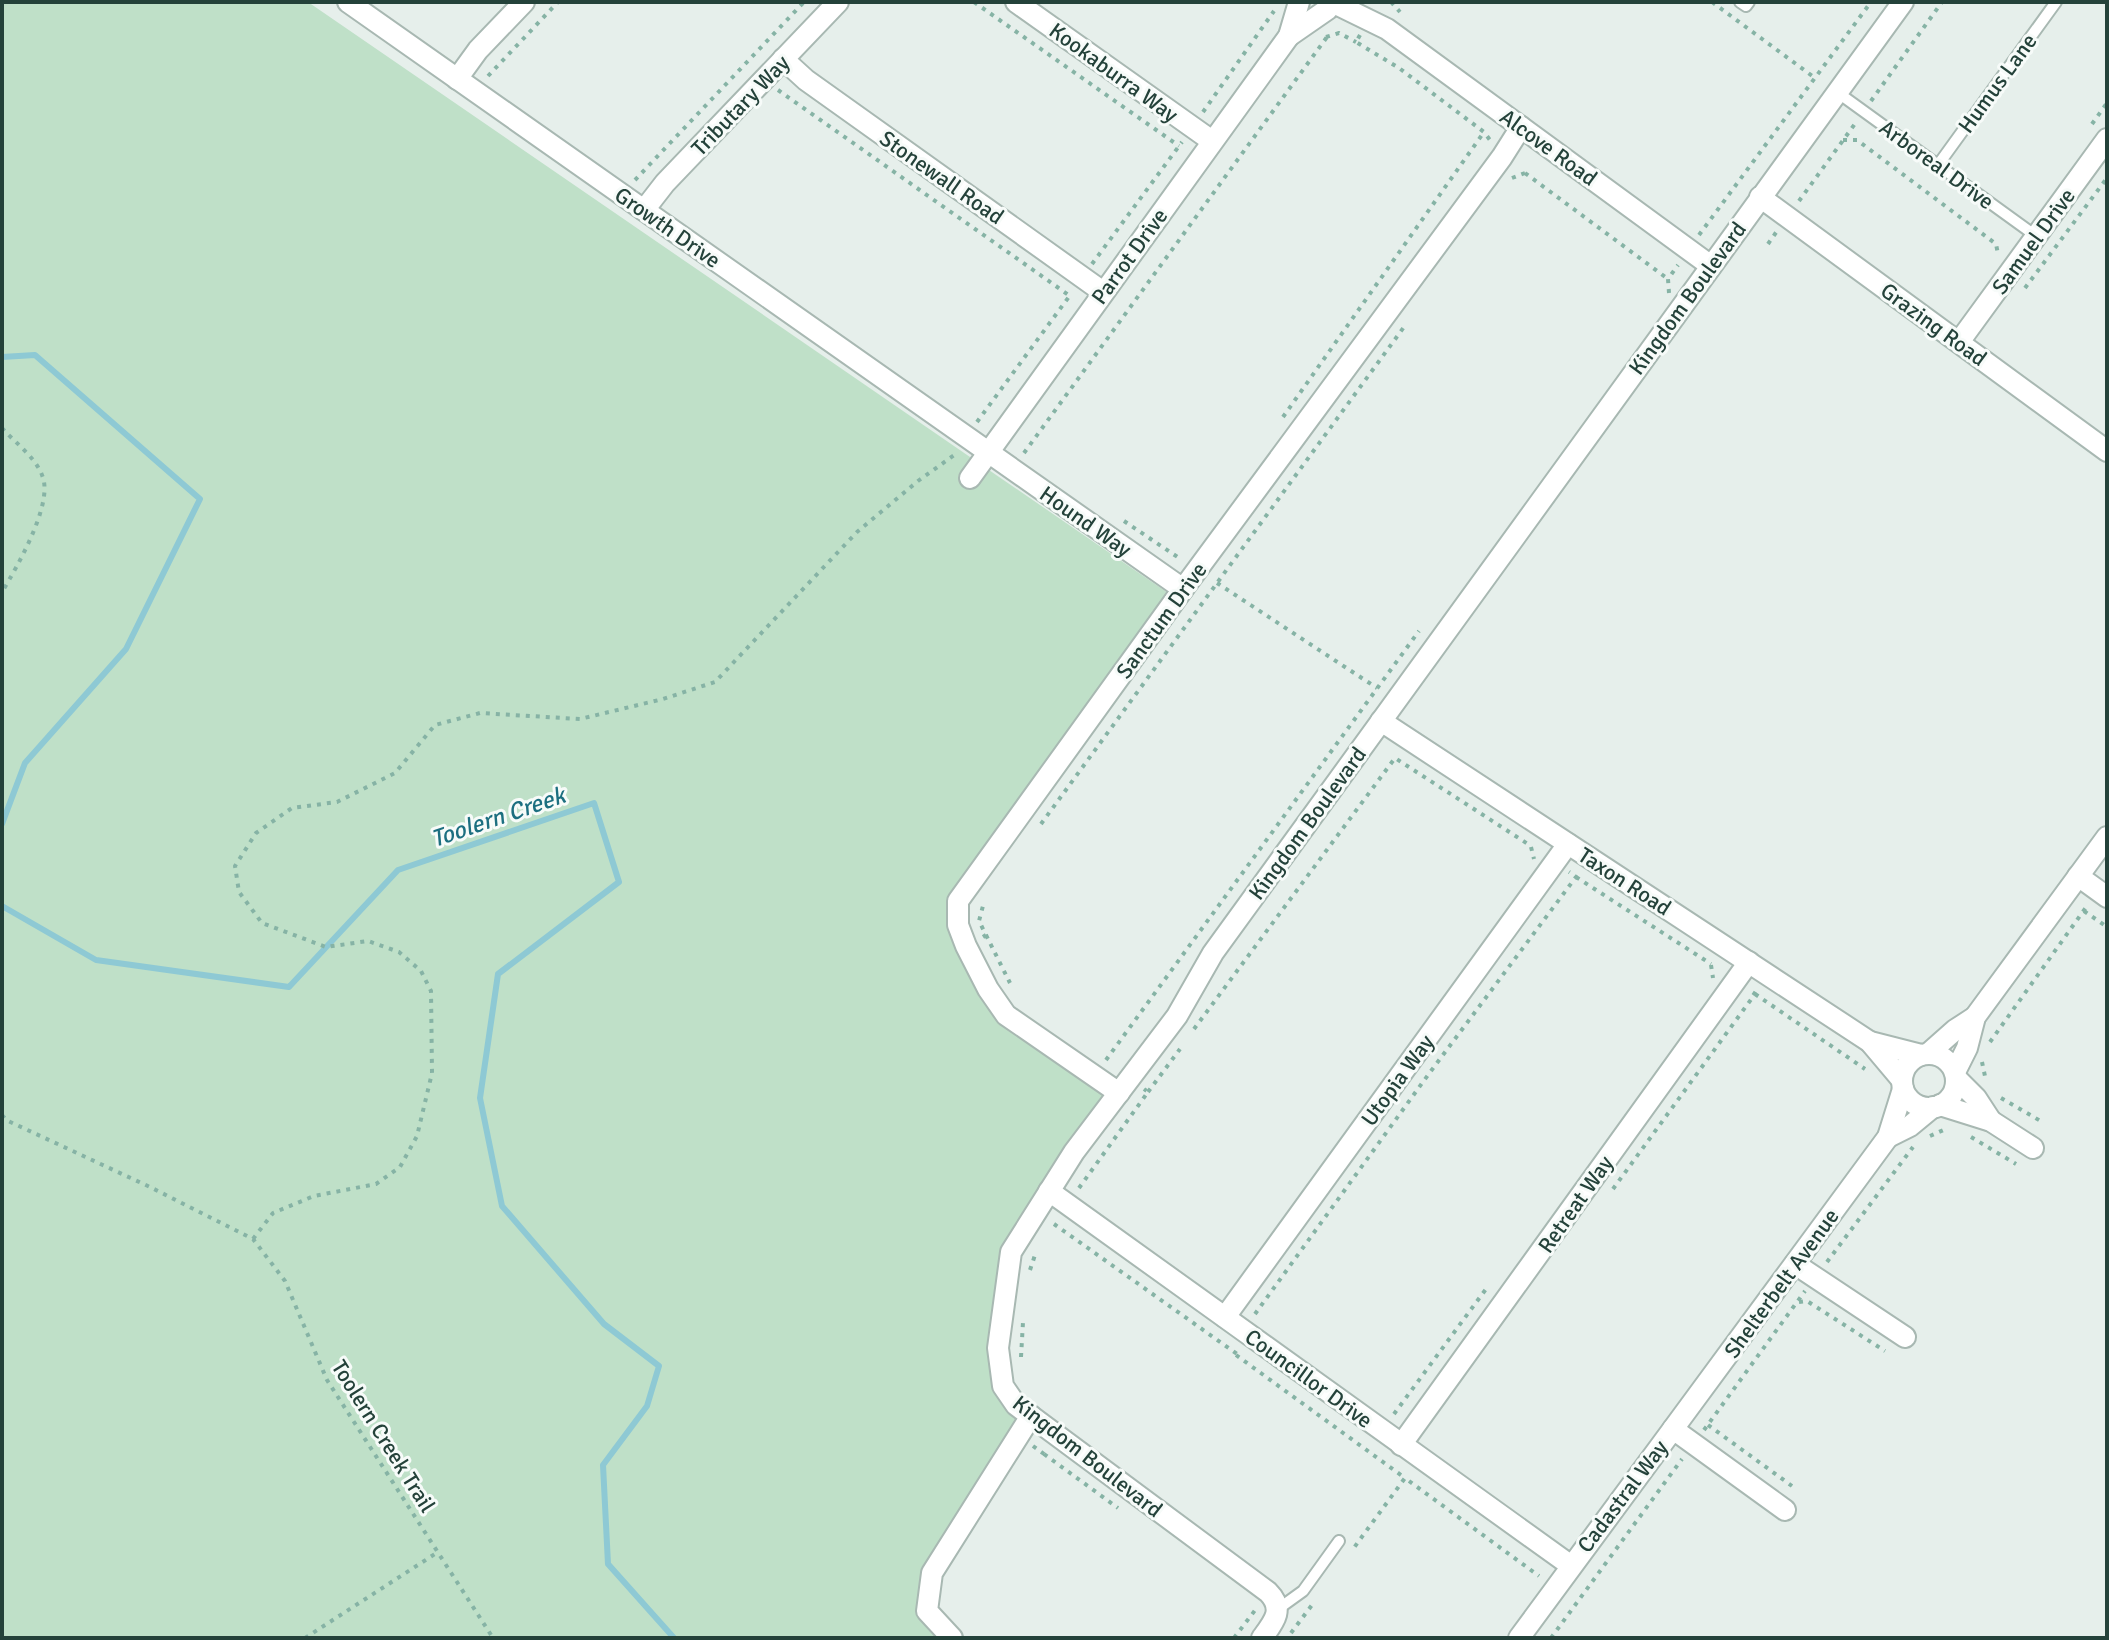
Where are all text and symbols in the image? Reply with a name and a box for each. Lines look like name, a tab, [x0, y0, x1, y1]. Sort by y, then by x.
street label: Kookaburra Way	[1044, 17, 1184, 129]
street label: Humus Lane	[1952, 28, 2043, 138]
street label: Tributary Way	[686, 49, 796, 161]
street label: Alcove Road	[1495, 103, 1603, 192]
street label: Arboreal Drive	[1874, 114, 1999, 215]
street label: Stonewall Road	[874, 125, 1009, 230]
street label: Growth Drive	[610, 181, 726, 274]
street label: Samuel Drive	[1986, 183, 2081, 300]
street label: Parrot Drive	[1086, 203, 1173, 310]
street label: Kingdom Boulevard	[1623, 216, 1752, 380]
street label: Grazing Road	[1875, 277, 1992, 372]
street label: Hound Way	[1035, 480, 1137, 563]
street label: Sanctum Drive	[1110, 557, 1213, 684]
street label: Kingdom Boulevard	[1243, 741, 1372, 905]
water label: Toolern Creek	[427, 779, 571, 854]
street label: Taxon Road	[1573, 841, 1676, 921]
street label: Utopia Way	[1355, 1029, 1440, 1131]
street label: Retreat Way	[1532, 1150, 1619, 1258]
street label: Shelterbelt Avenue	[1718, 1203, 1845, 1363]
street label: Councillor Drive	[1240, 1323, 1378, 1434]
street label: Toolern Creek Trail	[326, 1355, 441, 1517]
street label: Kingdom Boulevard	[1007, 1390, 1168, 1523]
street label: Cadastral Way	[1571, 1434, 1674, 1558]

